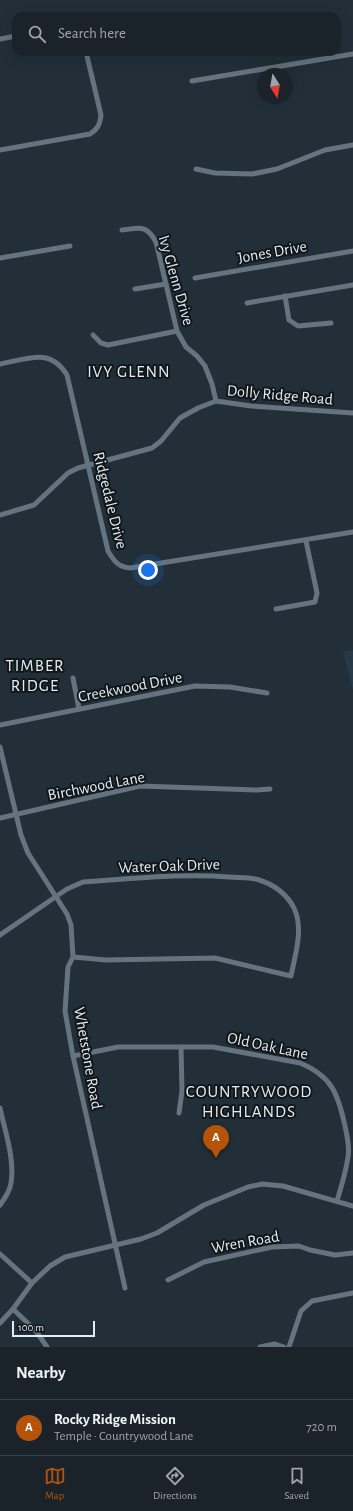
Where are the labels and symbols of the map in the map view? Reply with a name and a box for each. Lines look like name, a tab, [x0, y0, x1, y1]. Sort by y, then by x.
north arrow	[257, 68, 293, 104]
street label: Ivy Glenn Drive	[155, 233, 197, 327]
street label: Jones Drive	[236, 238, 308, 266]
district label: IVY GLENN	[87, 363, 171, 380]
street label: Dolly Ridge Road	[226, 382, 334, 409]
street label: Ridgedale Drive	[90, 450, 130, 550]
your location	[138, 560, 158, 580]
district label: TIMBER RIDGE	[5, 657, 65, 694]
street label: Creekwood Drive	[77, 669, 184, 705]
street label: Birchwood Lane	[46, 769, 146, 803]
street label: Water Oak Drive	[118, 856, 220, 876]
street label: Whetstone Road	[71, 1006, 105, 1111]
street label: Old Oak Lane	[226, 1030, 310, 1062]
district label: COUNTRYWOOD HIGHLANDS	[186, 1083, 312, 1120]
pin: A	[203, 1125, 229, 1158]
street label: Wren Road	[210, 1228, 280, 1256]
scale bar	[12, 1319, 95, 1338]

